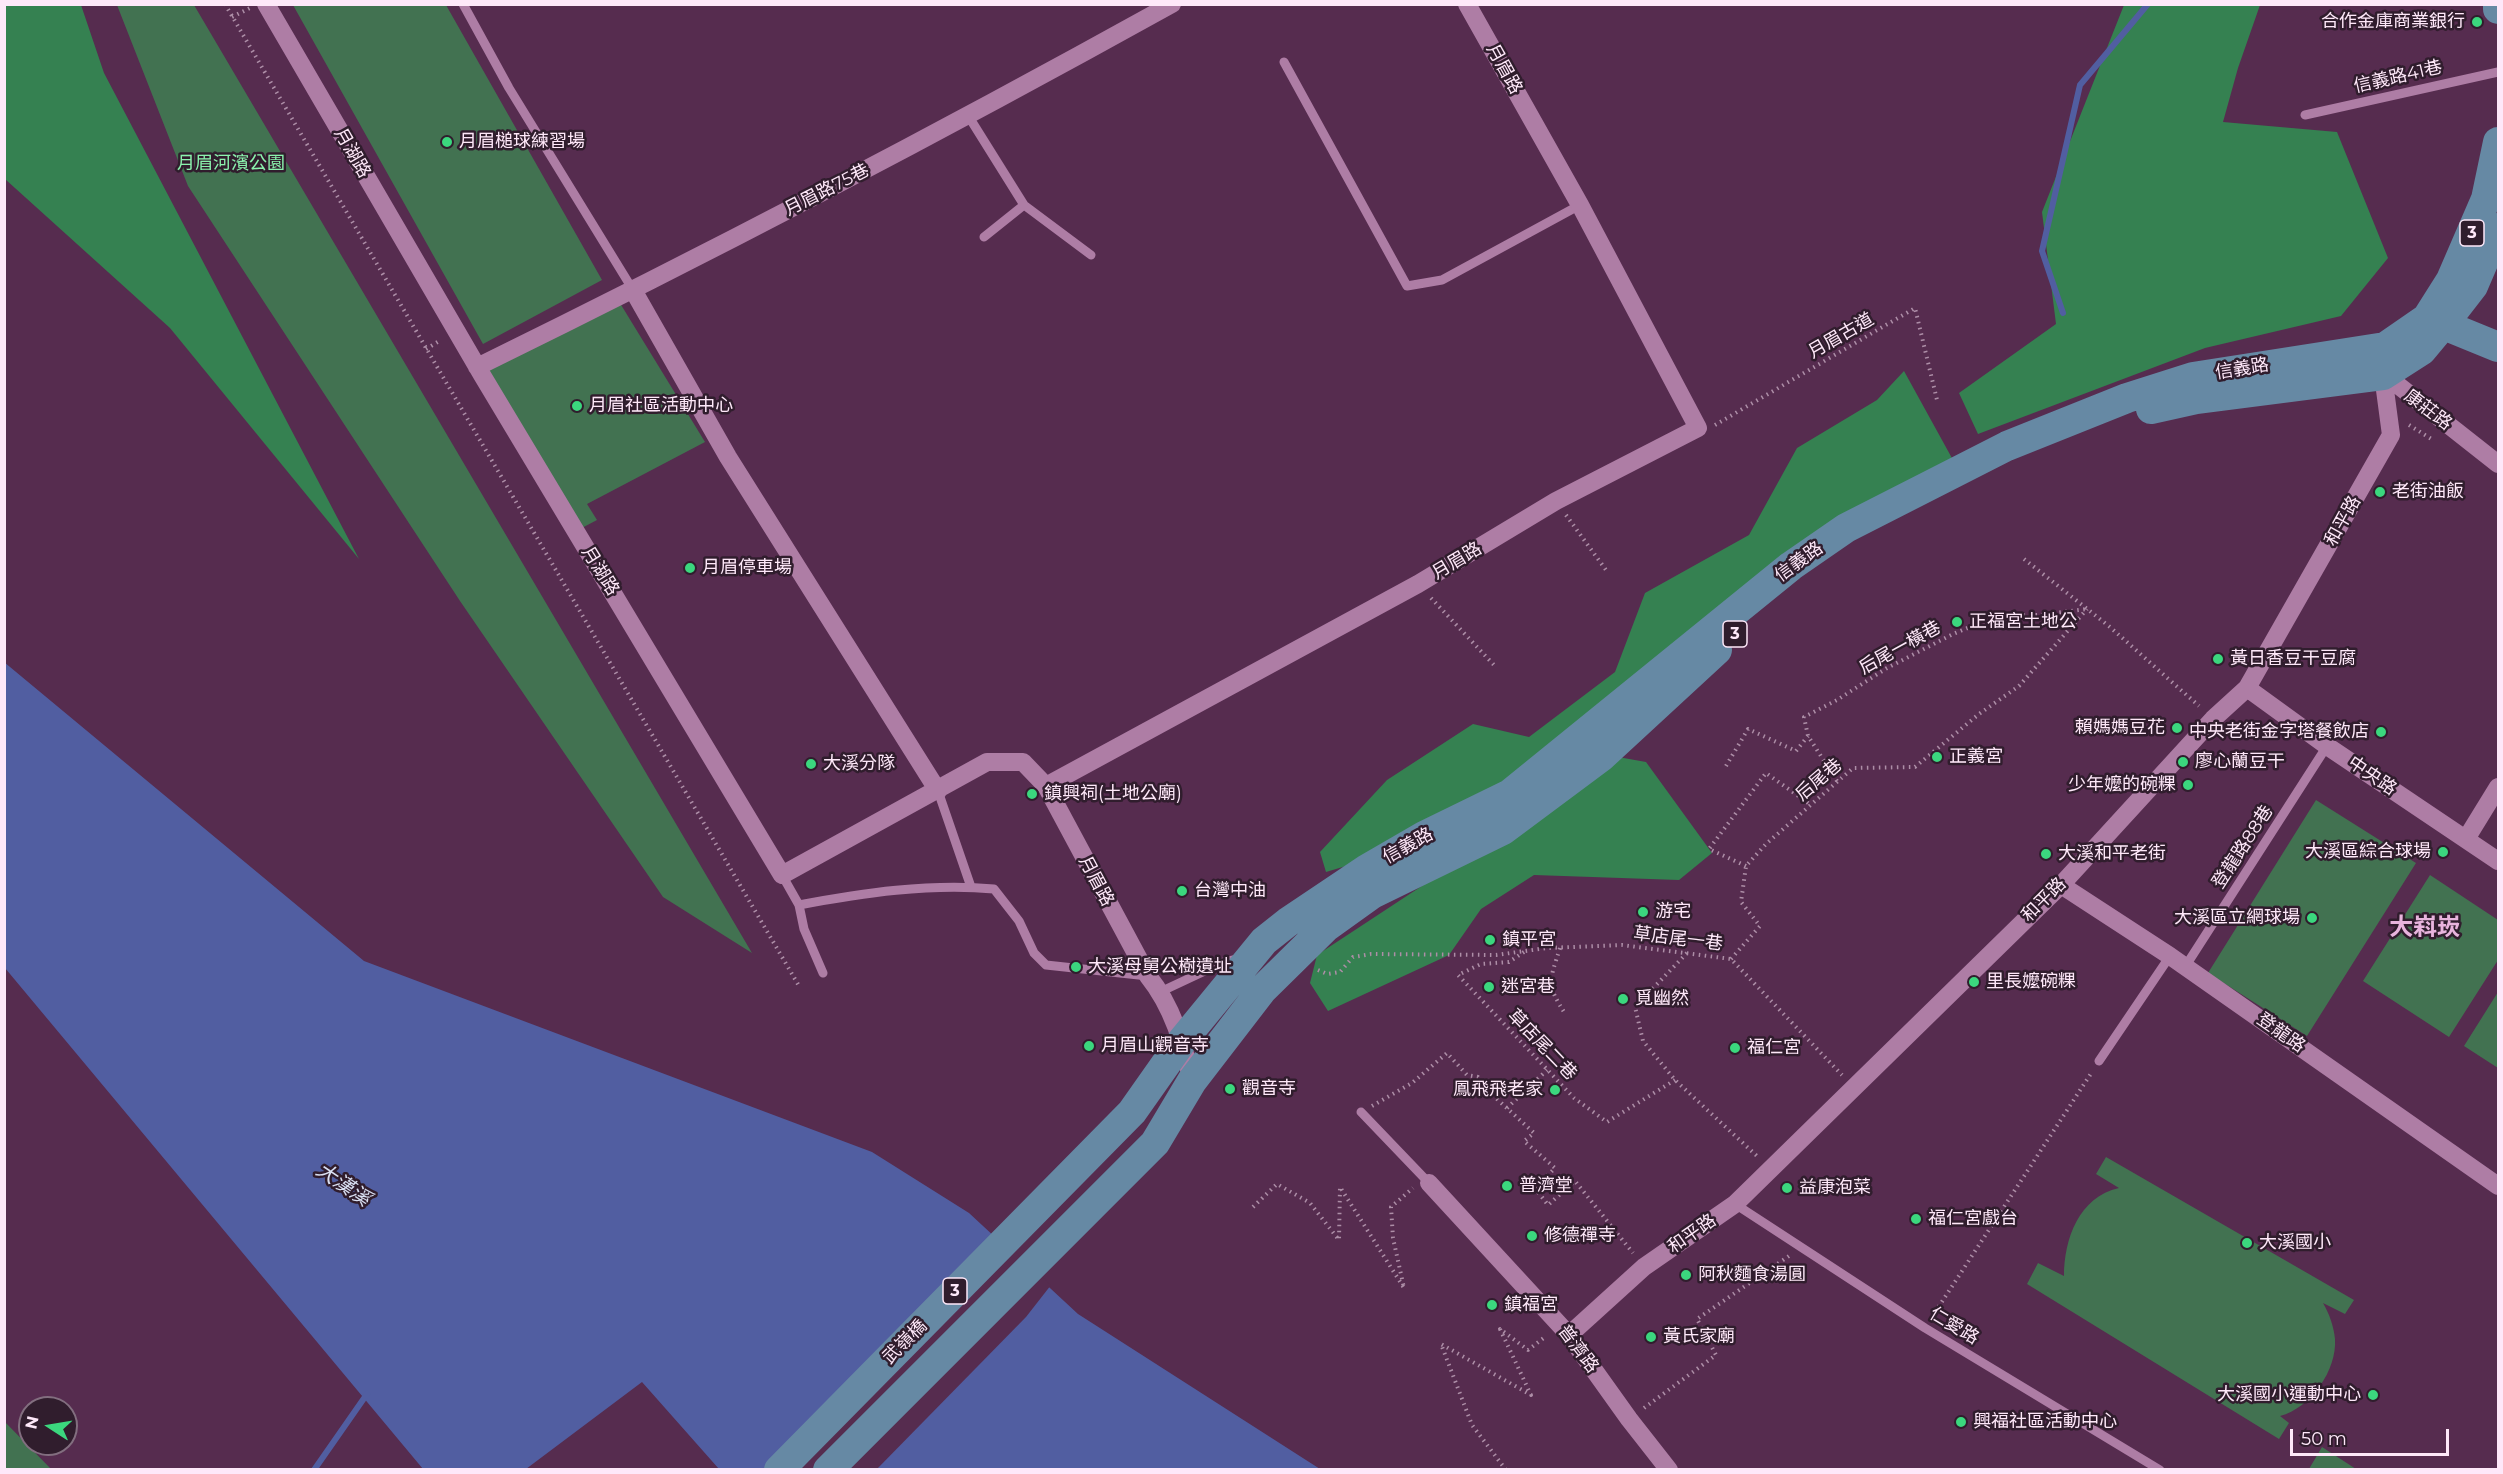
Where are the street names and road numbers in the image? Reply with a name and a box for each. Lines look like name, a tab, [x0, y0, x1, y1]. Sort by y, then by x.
street label: 月眉路	[1481, 40, 1527, 98]
street label: 信義路41巷	[2352, 56, 2444, 98]
street label: 月湖路	[329, 124, 375, 182]
street label: 月眉路75巷	[781, 159, 873, 221]
road number: 3	[2460, 220, 2484, 246]
street label: 月眉古道	[1804, 309, 1878, 363]
street label: 信義路	[2214, 354, 2270, 384]
street label: 康莊路	[2400, 385, 2456, 435]
street label: 和平路	[2320, 492, 2366, 550]
street label: 信義路	[1771, 537, 1827, 587]
street label: 月眉路	[1428, 538, 1486, 584]
street label: 月湖路	[577, 542, 623, 600]
street label: 后尾一橫巷	[1855, 617, 1945, 679]
road number: 3	[1723, 621, 1747, 647]
street label: 中央路	[2344, 752, 2400, 800]
street label: 后尾巷	[1791, 754, 1847, 806]
street label: 登龍路88巷	[2208, 801, 2278, 893]
street label: 信義路	[1379, 823, 1437, 869]
street label: 月眉路	[1074, 852, 1118, 910]
street label: 和平路	[2017, 873, 2071, 927]
street label: 草店尾一巷	[1632, 923, 1724, 955]
street label: 草店尾二巷	[1503, 1005, 1581, 1085]
street label: 登龍路	[2253, 1009, 2309, 1057]
street label: 和平路	[1664, 1210, 1720, 1258]
road number: 3	[943, 1278, 967, 1304]
street label: 仁愛路	[1925, 1303, 1983, 1349]
street label: 武嶺橋	[878, 1315, 932, 1369]
street label: 普濟路	[1553, 1321, 1603, 1377]

